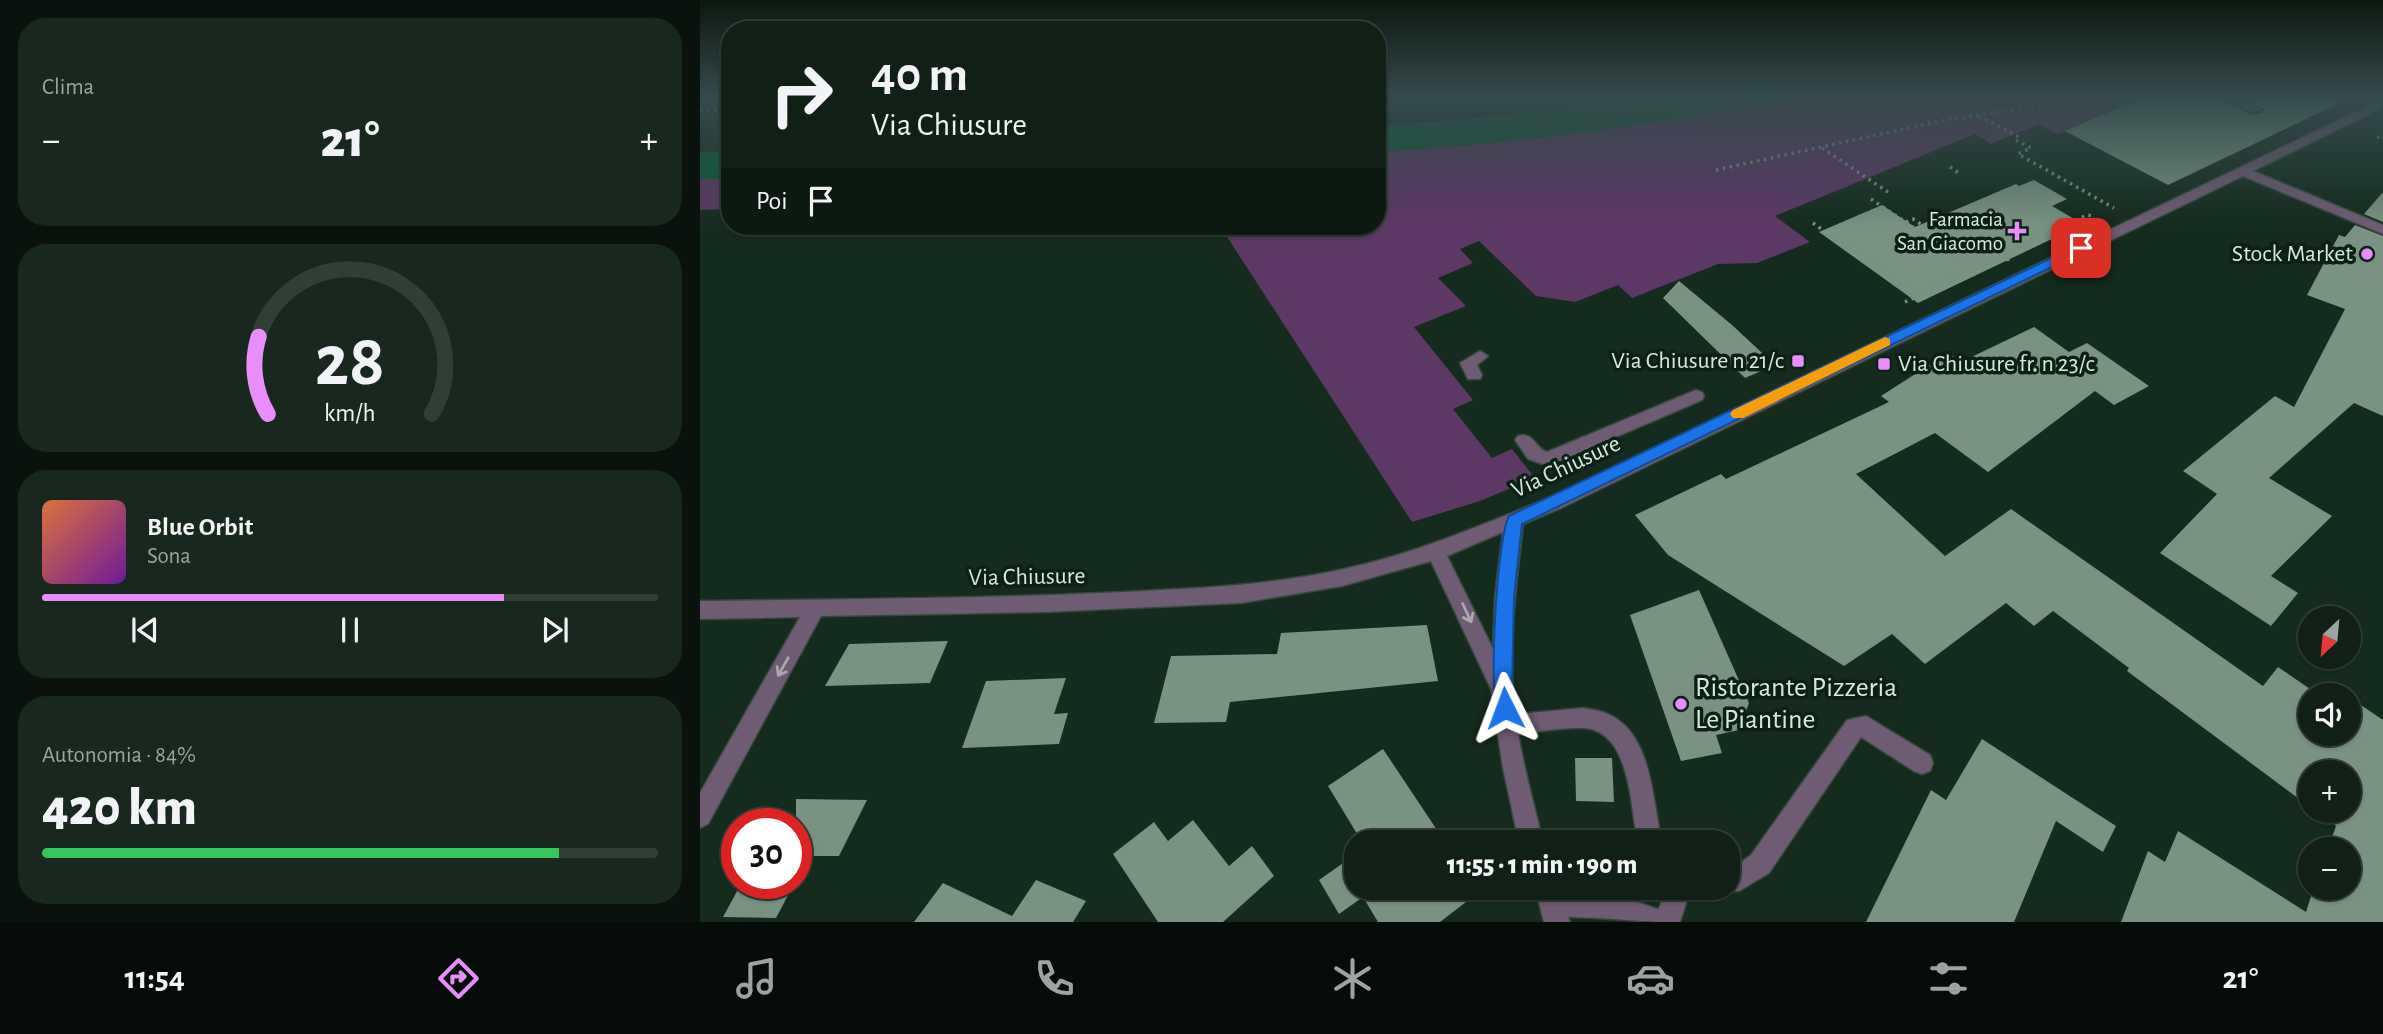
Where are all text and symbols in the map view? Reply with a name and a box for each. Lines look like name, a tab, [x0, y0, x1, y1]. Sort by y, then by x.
icon: right	[756, 49, 847, 140]
text: 40 m	[871, 51, 968, 100]
text: Clima	[42, 76, 94, 99]
text: Via Chiusure	[871, 109, 1027, 141]
text: 21°	[320, 114, 380, 166]
text: −	[42, 122, 60, 160]
text: +	[640, 122, 658, 160]
icon: arrive	[802, 182, 840, 220]
text: Poi	[756, 188, 788, 214]
place label: Farmacia San Giacomo	[1897, 209, 2003, 254]
pin	[2051, 218, 2111, 278]
marker: Farmacia San Giacomo	[2009, 223, 2025, 239]
icon: arrive	[2062, 229, 2100, 267]
place label: Stock Market	[2232, 242, 2353, 266]
marker: Stock Market	[2359, 246, 2375, 262]
text: 28	[315, 326, 385, 399]
place label: Via Chiusure n 21/c	[1611, 349, 1784, 373]
place label: Via Chiusure fr. n 23/c	[1898, 352, 2095, 376]
marker: Via Chiusure n 21/c	[1790, 353, 1806, 369]
marker: Via Chiusure fr. n 23/c	[1876, 356, 1892, 372]
text: km/h	[324, 401, 376, 426]
street label: Via Chiusure	[1508, 431, 1624, 503]
text: Blue Orbit	[147, 514, 253, 540]
text: Sona	[147, 545, 191, 568]
street label: Via Chiusure	[968, 564, 1086, 590]
one-way arrow	[1460, 602, 1474, 623]
north arrow	[2298, 606, 2361, 668]
map controls	[2298, 606, 2361, 900]
icon: previous	[126, 611, 164, 649]
icon: pause	[331, 611, 369, 649]
icon: next	[536, 611, 574, 649]
one-way arrow	[776, 656, 789, 677]
position arrow	[1468, 671, 1542, 745]
place label: Ristorante Pizzeria Le Piantine	[1695, 674, 1897, 734]
button: sound	[2298, 683, 2361, 746]
marker: Ristorante Pizzeria Le Piantine	[1673, 696, 1689, 712]
text: Autonomia · 84%	[42, 744, 196, 767]
button: +	[2298, 760, 2361, 823]
text: 420 km	[42, 782, 197, 834]
speed limit sign: 30	[721, 808, 812, 899]
button: −	[2298, 837, 2361, 900]
text: 11:55 · 1 min · 190 m	[1447, 852, 1637, 878]
icon: directions	[434, 954, 483, 1003]
icon: music	[732, 954, 781, 1003]
icon: phone	[1030, 954, 1079, 1003]
icon: climate	[1328, 954, 1377, 1003]
icon: car	[1626, 954, 1675, 1003]
icon: filters	[1924, 954, 1973, 1003]
text: 11:54	[125, 962, 185, 994]
text: 21°	[2222, 962, 2258, 994]

